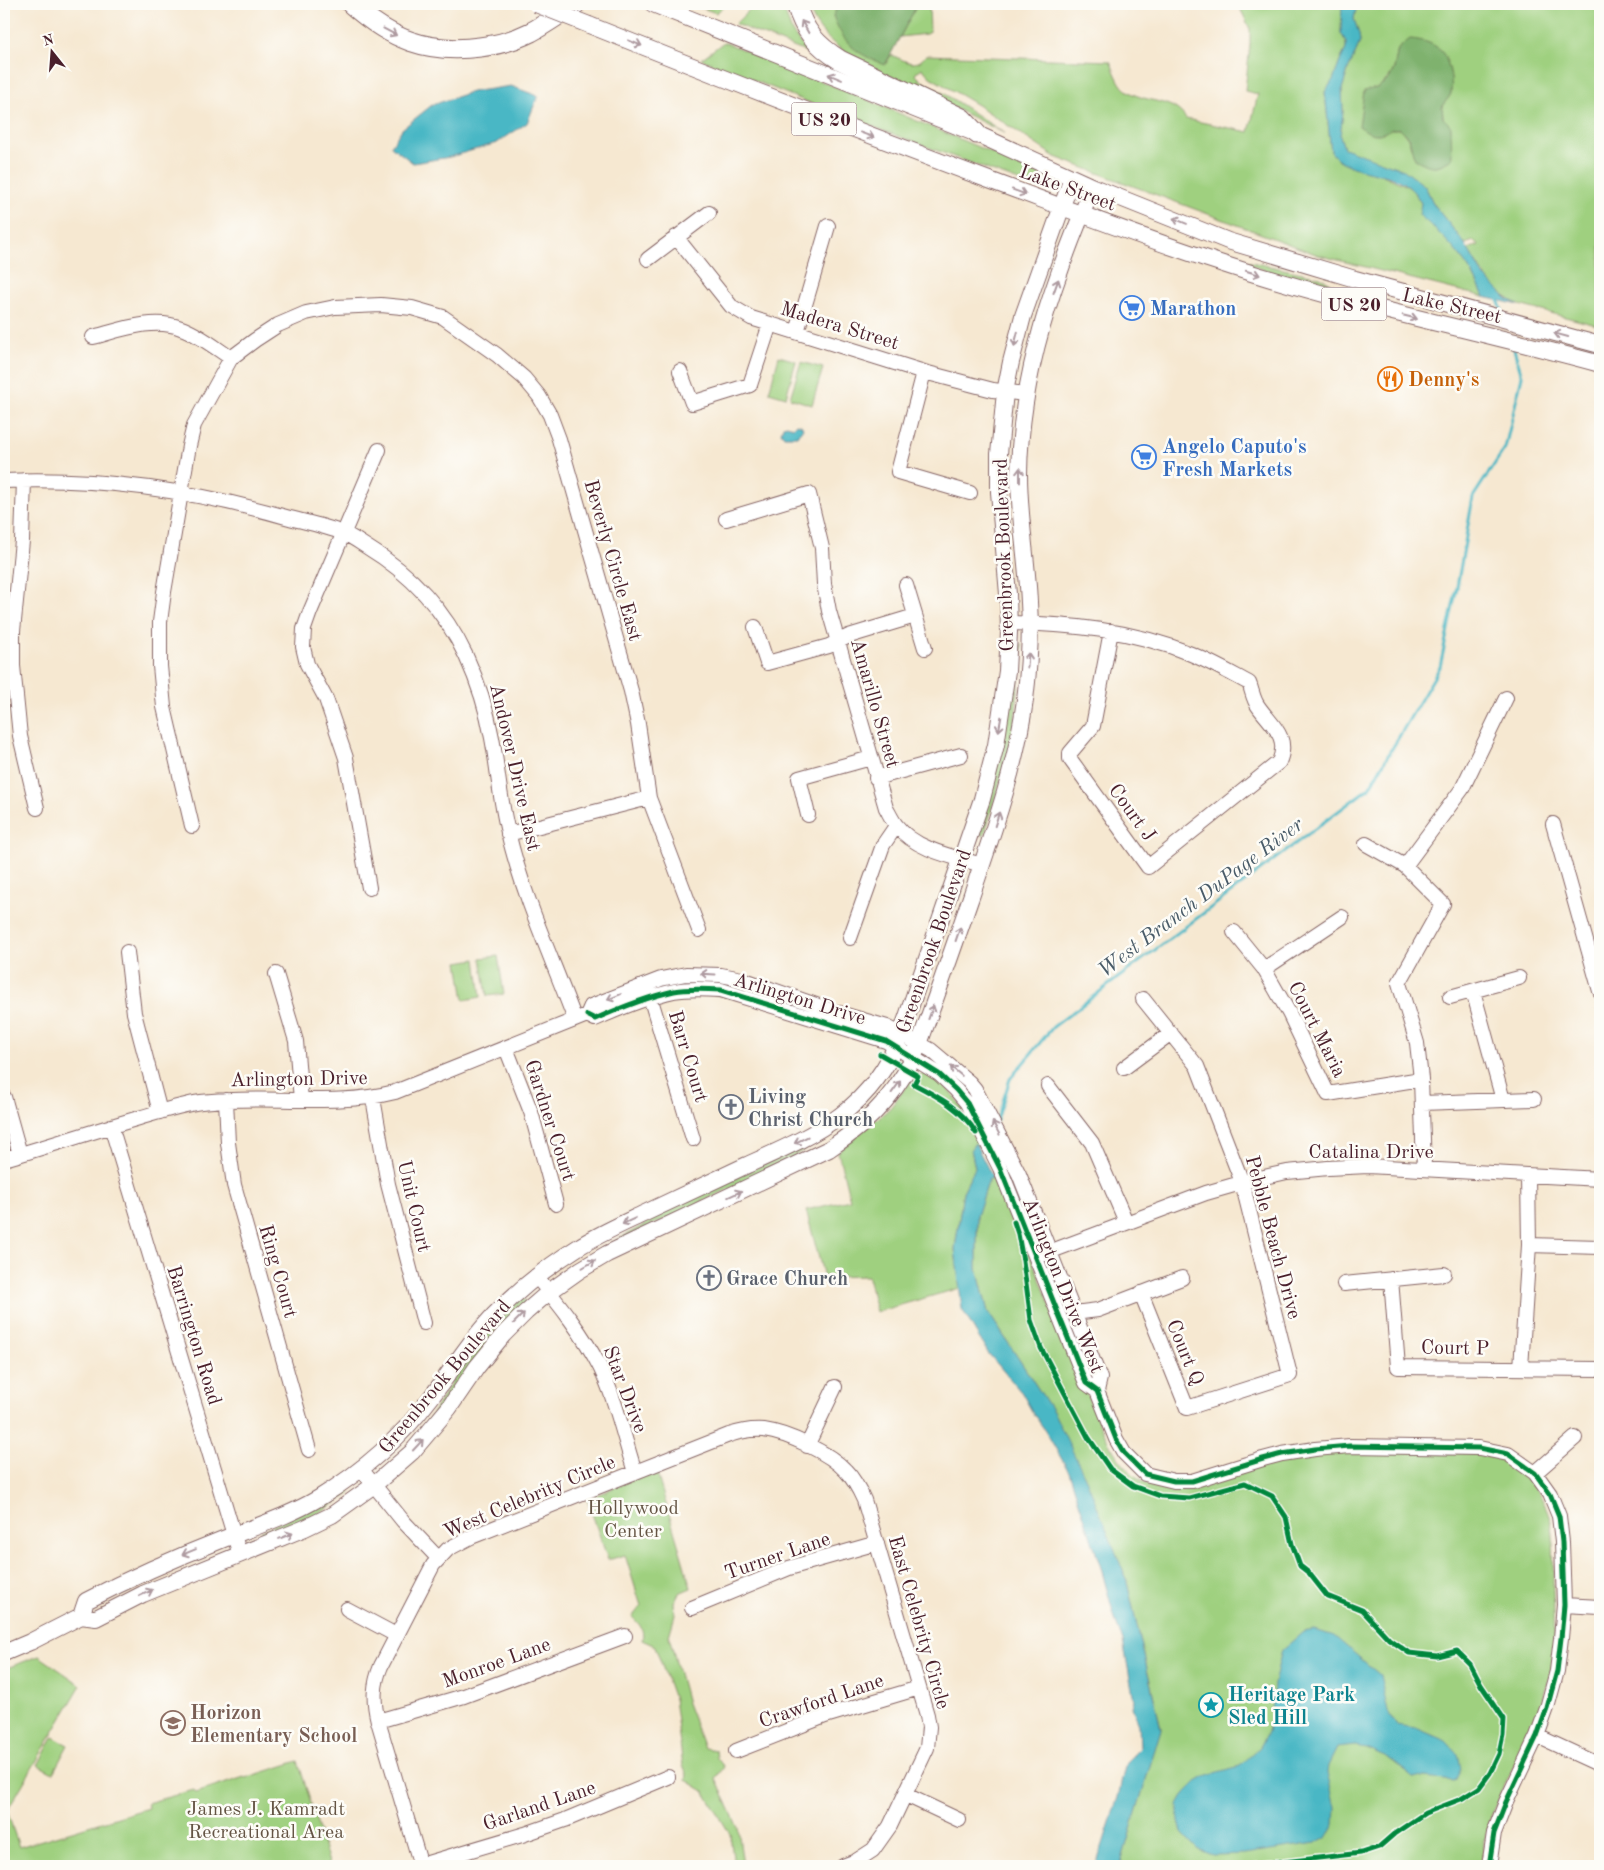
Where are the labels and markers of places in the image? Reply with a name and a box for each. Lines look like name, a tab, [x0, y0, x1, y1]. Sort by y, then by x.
supermarket icon: Marathon	[1119, 295, 1145, 321]
place label: Marathon	[1150, 300, 1236, 320]
restaurant icon: Denny's	[1377, 366, 1403, 392]
place label: Denny's	[1408, 371, 1479, 391]
place label: Angelo Caputo's Fresh Markets	[1162, 438, 1307, 481]
supermarket icon: Angelo Caputo's Fresh Markets	[1131, 444, 1157, 470]
place label: Living Christ Church	[748, 1088, 873, 1131]
church icon: Living Christ Church	[718, 1094, 744, 1120]
church icon: Grace Church	[696, 1265, 722, 1291]
place label: Grace Church	[726, 1270, 848, 1290]
place label: Heritage Park Sled Hill	[1228, 1686, 1355, 1729]
place icon: Heritage Park Sled Hill	[1198, 1692, 1224, 1718]
place label: Horizon Elementary School	[190, 1704, 357, 1747]
school or university icon: Horizon Elementary School	[160, 1710, 186, 1736]

